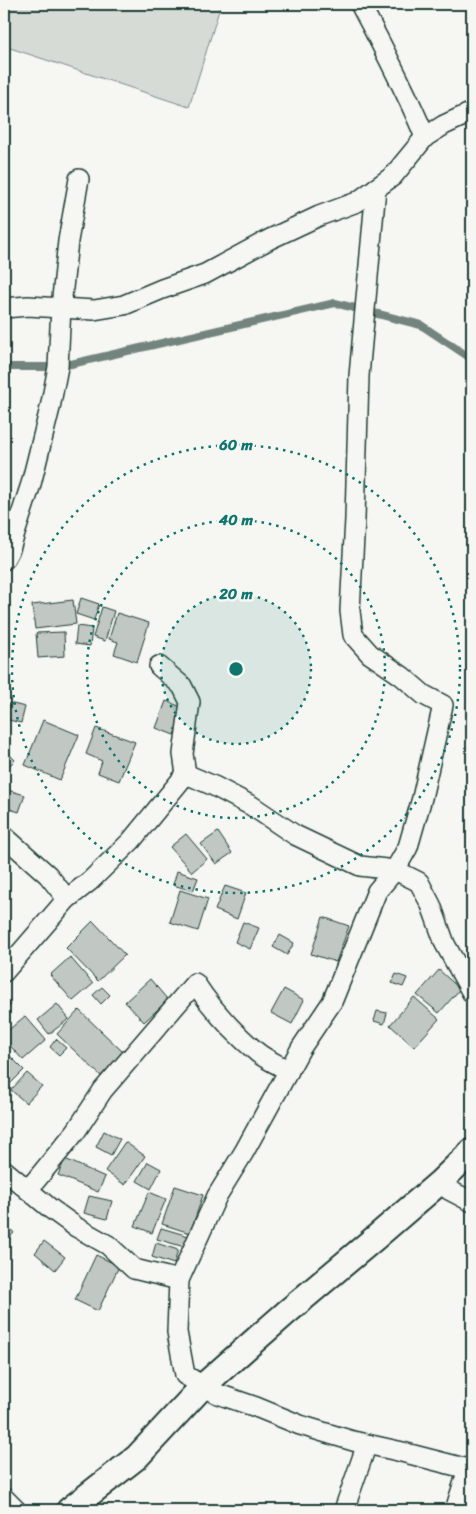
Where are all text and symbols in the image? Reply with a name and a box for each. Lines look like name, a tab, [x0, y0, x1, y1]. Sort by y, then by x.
text: 60 m	[218, 432, 253, 458]
text: 40 m	[218, 507, 254, 533]
text: 20 m	[218, 581, 253, 607]
centre of rings	[227, 660, 245, 678]

